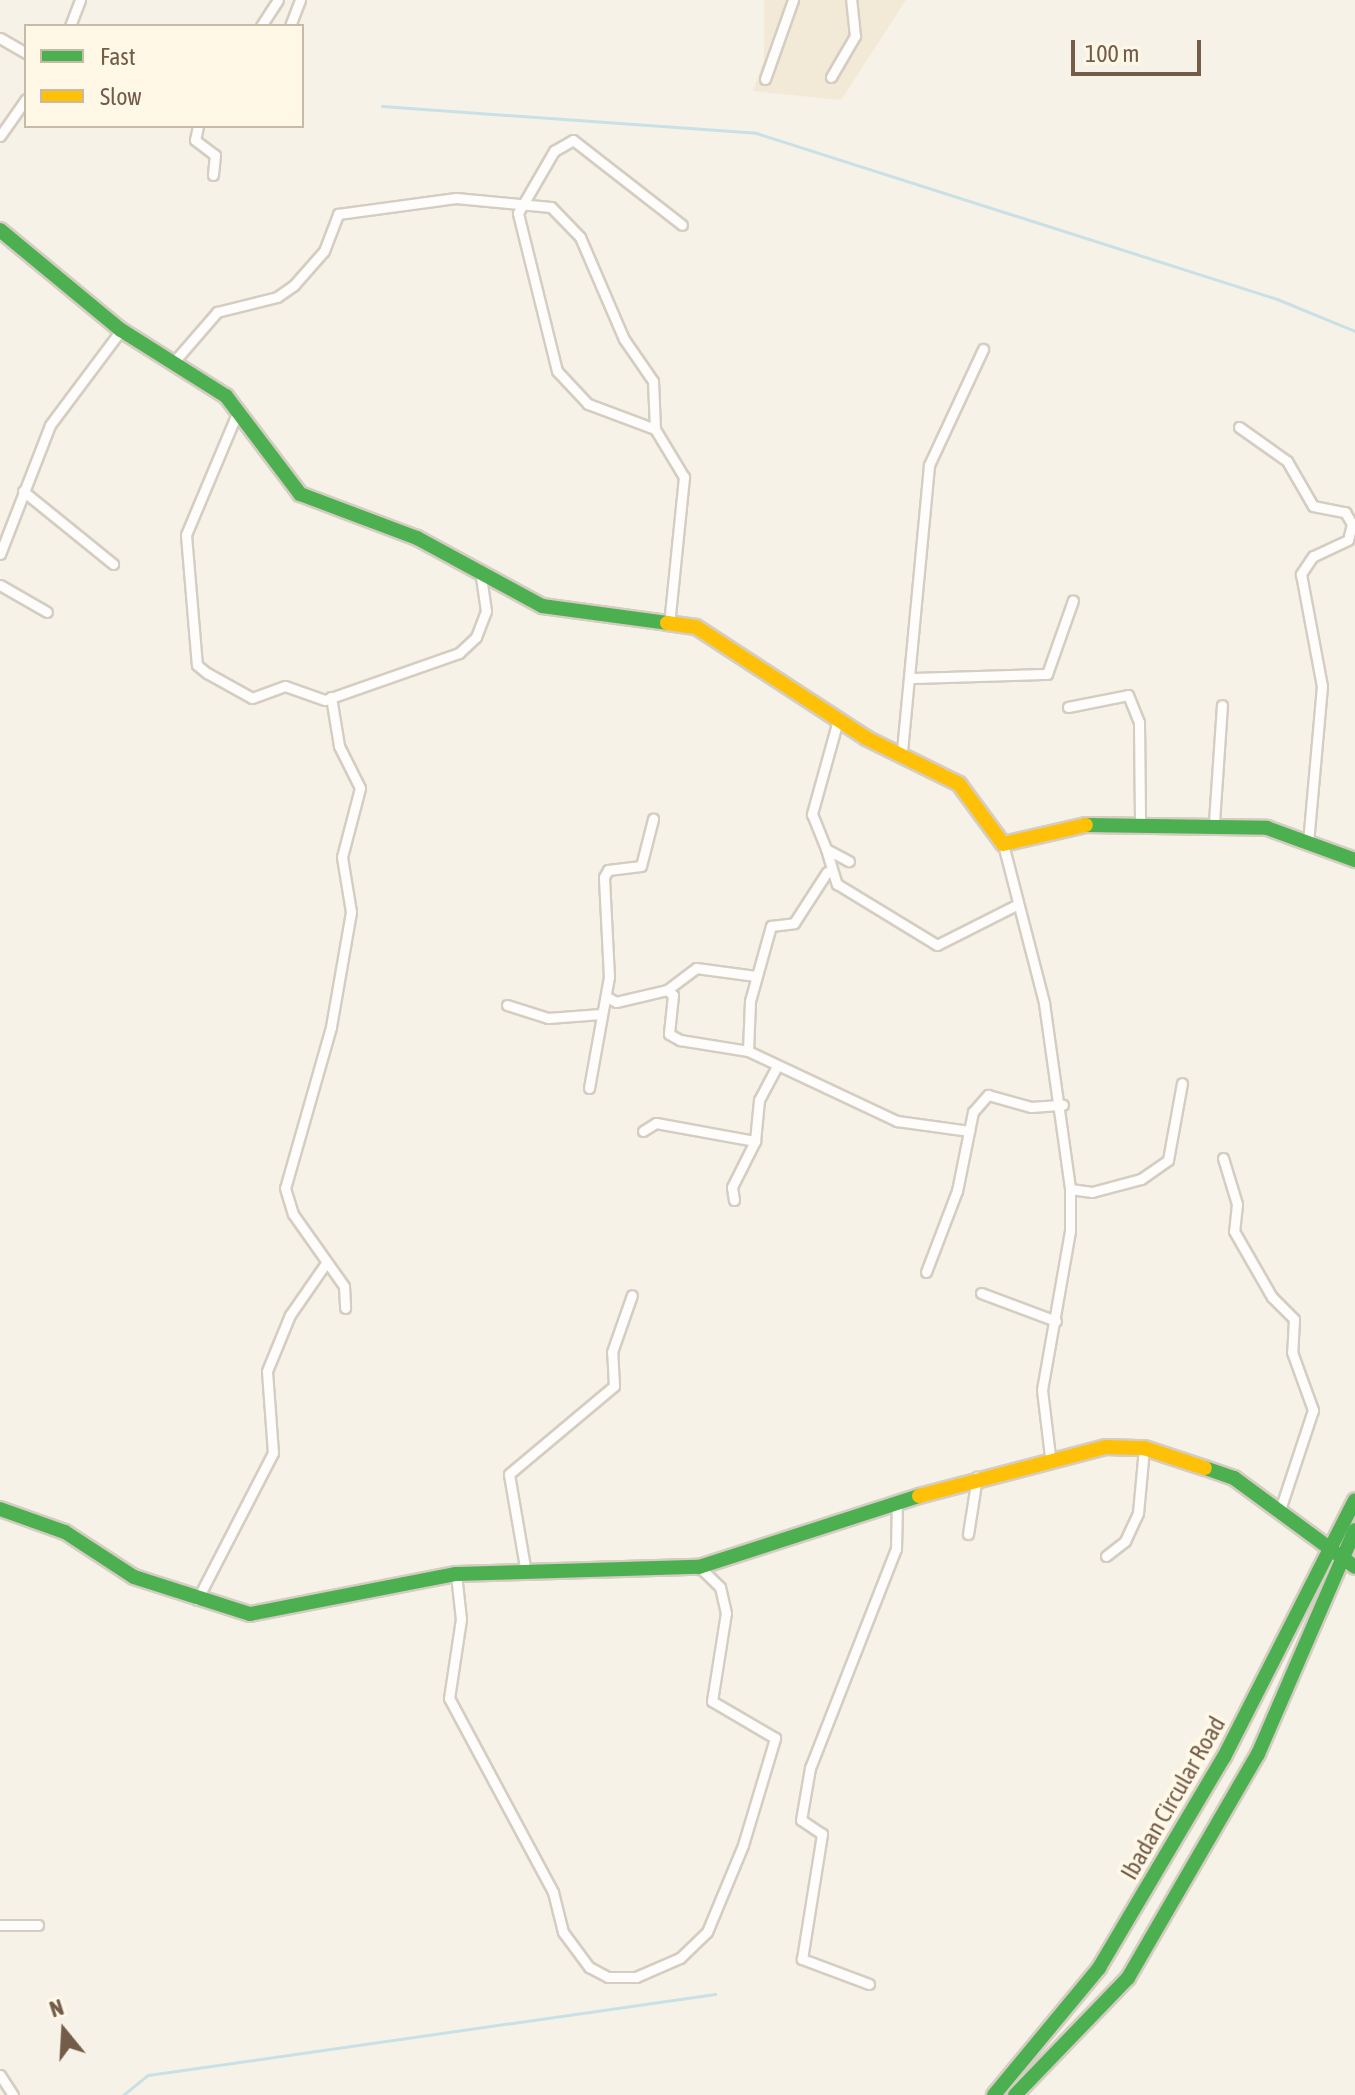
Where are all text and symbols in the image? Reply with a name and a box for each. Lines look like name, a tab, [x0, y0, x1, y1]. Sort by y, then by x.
legend	[24, 24, 304, 128]
scale bar	[1075, 24, 1205, 74]
text: 100 m	[1085, 40, 1139, 67]
text: Fast	[100, 43, 136, 70]
text: Slow	[100, 83, 142, 110]
street label: Ibadan Circular Road	[1115, 1711, 1231, 1885]
north arrow	[24, 1991, 104, 2071]
text: N	[46, 1994, 67, 2023]

